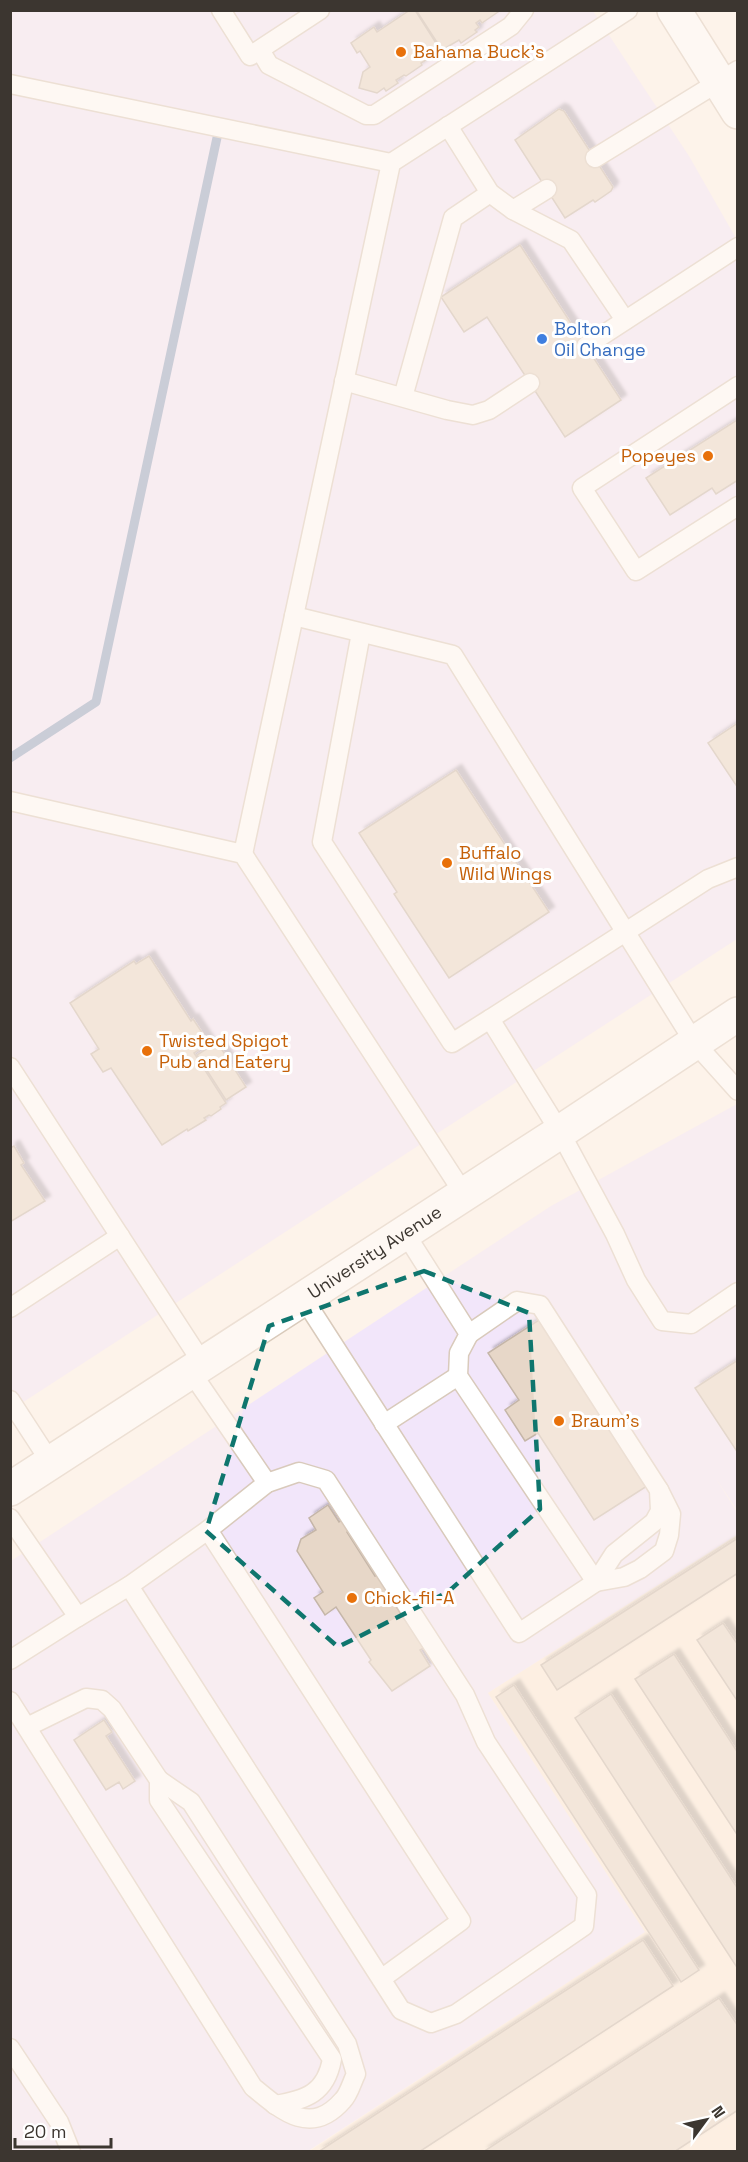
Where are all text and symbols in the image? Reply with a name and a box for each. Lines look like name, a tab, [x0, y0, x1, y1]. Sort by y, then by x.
place label: Bahama Buck's	[413, 40, 544, 63]
marker: Bahama Buck's	[394, 45, 408, 59]
place label: Bolton Oil Change	[554, 317, 646, 361]
marker: Bolton Oil Change	[535, 332, 549, 346]
place label: Popeyes	[621, 444, 696, 467]
marker: Popeyes	[701, 449, 715, 463]
place label: Buffalo Wild Wings	[459, 841, 552, 885]
marker: Buffalo Wild Wings	[440, 856, 454, 870]
place label: Twisted Spigot Pub and Eatery	[159, 1029, 291, 1073]
marker: Twisted Spigot Pub and Eatery	[140, 1044, 154, 1058]
street label: University Avenue	[303, 1200, 446, 1304]
place label: Braum's	[571, 1409, 639, 1432]
marker: Braum's	[552, 1414, 566, 1428]
place label: Chick-fil-A	[364, 1586, 454, 1609]
marker: Chick-fil-A	[345, 1591, 359, 1605]
north arrow	[676, 2090, 736, 2150]
text: N	[706, 2102, 730, 2122]
scale bar	[15, 2111, 111, 2149]
text: 20 m	[24, 2120, 67, 2143]

